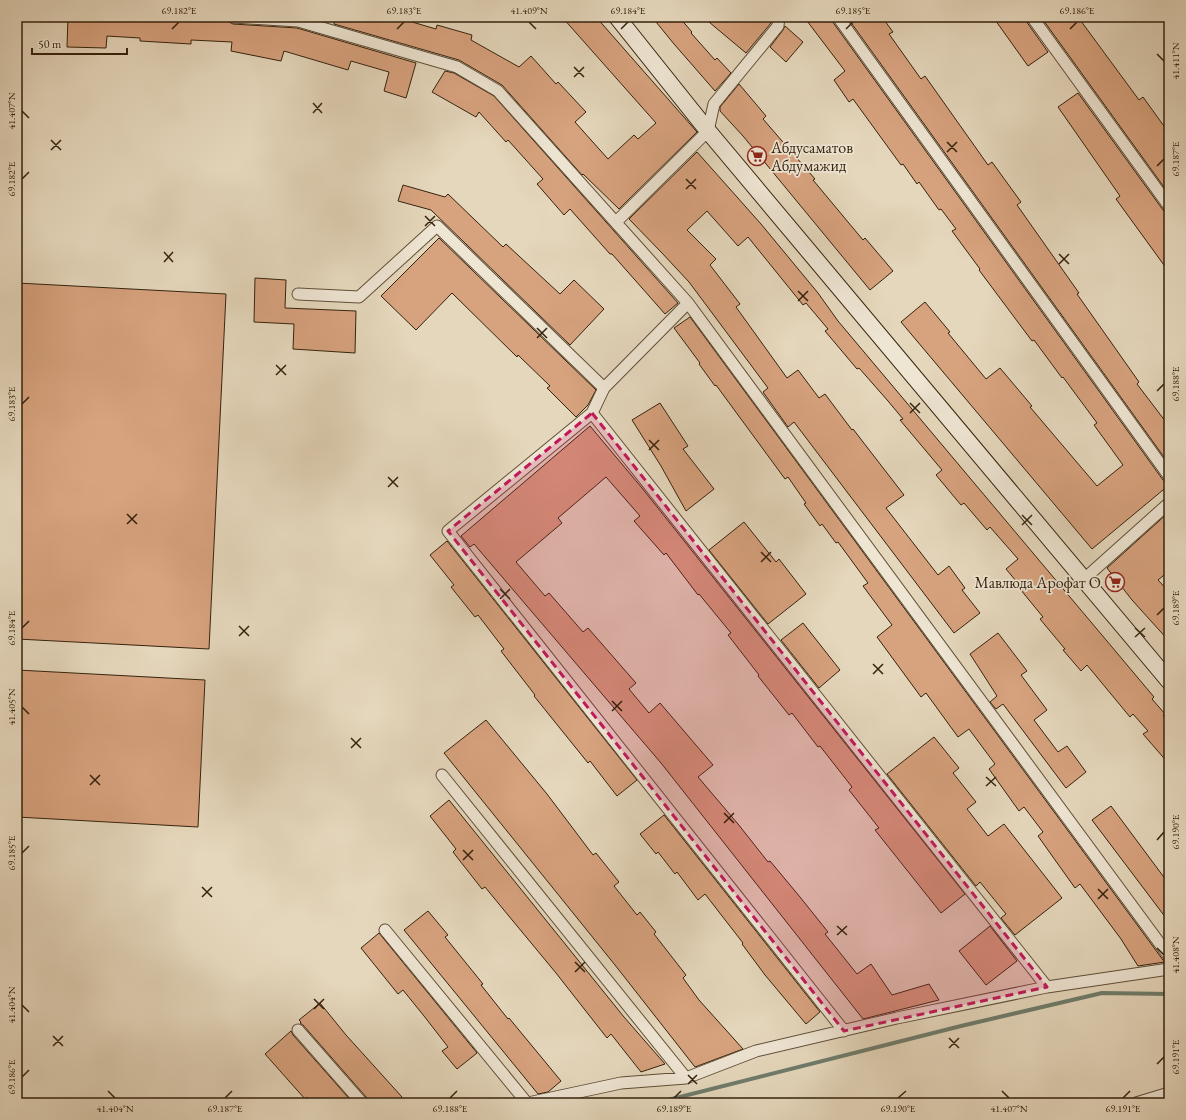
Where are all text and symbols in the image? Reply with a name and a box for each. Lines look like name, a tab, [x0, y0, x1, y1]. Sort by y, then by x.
text: 69.182°E	[162, 4, 197, 17]
text: 69.183°E	[387, 4, 422, 17]
text: 41.409°N	[510, 4, 548, 17]
text: 69.184°E	[611, 4, 646, 17]
text: 69.185°E	[836, 4, 871, 17]
text: 69.186°E	[1060, 4, 1095, 17]
scale bar	[32, 30, 127, 56]
text: 50 m	[38, 36, 62, 52]
text: 41.411°N	[1169, 42, 1182, 80]
text: 41.407°N	[5, 92, 18, 130]
place label: Абдусаматов Абдумажид	[770, 137, 853, 176]
text: 69.187°E	[1169, 141, 1182, 176]
supermarket icon: Абдусаматов Абдумажид	[746, 145, 768, 167]
text: 69.182°E	[5, 161, 18, 196]
text: 69.188°E	[1169, 366, 1182, 401]
text: 69.183°E	[5, 386, 18, 421]
supermarket icon: Мавлюда Арофат О	[1104, 571, 1126, 593]
place label: Мавлюда Арофат О	[975, 572, 1101, 593]
text: 69.189°E	[1169, 590, 1182, 625]
text: 69.184°E	[5, 610, 18, 645]
text: 41.405°N	[5, 688, 18, 726]
text: 69.190°E	[1169, 814, 1182, 849]
text: 69.185°E	[5, 835, 18, 870]
text: 41.408°N	[1169, 936, 1182, 974]
text: 41.404°N	[5, 986, 18, 1024]
text: 69.191°E	[1169, 1039, 1182, 1074]
text: 69.186°E	[5, 1059, 18, 1094]
text: 41.404°N	[96, 1102, 134, 1115]
text: 69.187°E	[208, 1102, 243, 1115]
text: 69.188°E	[433, 1102, 468, 1115]
text: 69.189°E	[657, 1102, 692, 1115]
text: 69.190°E	[881, 1102, 916, 1115]
text: 41.407°N	[990, 1102, 1028, 1115]
text: 69.191°E	[1106, 1102, 1141, 1115]

